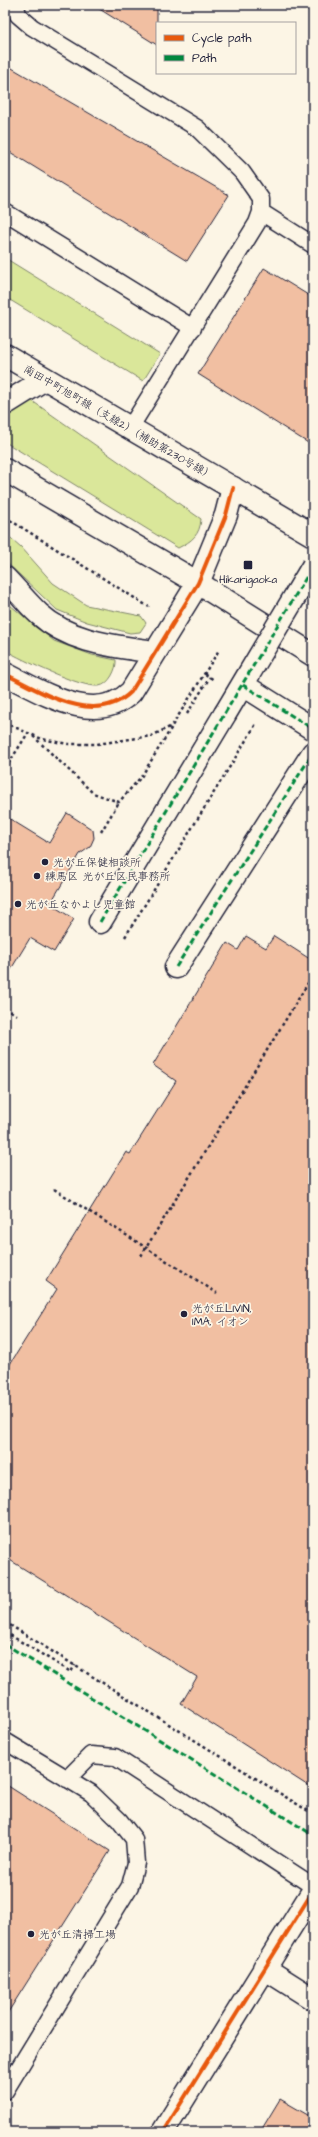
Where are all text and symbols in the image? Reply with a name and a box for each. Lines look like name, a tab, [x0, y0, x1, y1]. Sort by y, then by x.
legend	[156, 22, 296, 74]
text: Cycle path	[192, 30, 251, 48]
text: Path	[192, 50, 217, 67]
street label: 南田中町旭町線（支線2）（補助第230号線）	[21, 362, 217, 483]
marker: Hikarigaoka	[242, 559, 254, 571]
place label: Hikarigaoka	[219, 572, 278, 588]
place label: 光が丘保健相談所	[53, 855, 141, 870]
marker: 光が丘保健相談所	[40, 857, 50, 867]
place label: 練馬区 光が丘区民事務所	[45, 869, 170, 884]
marker: 練馬区 光が丘区民事務所	[32, 871, 42, 881]
place label: 光が丘なかよし児童館	[26, 897, 136, 912]
marker: 光が丘なかよし児童館	[13, 899, 23, 909]
place label: 光が丘LIVIN, IMA, イオン	[192, 1301, 252, 1329]
marker: 光が丘LIVIN, IMA, イオン	[179, 1309, 189, 1319]
place label: 光が丘清掃工場	[39, 1927, 116, 1942]
marker: 光が丘清掃工場	[26, 1929, 36, 1939]

